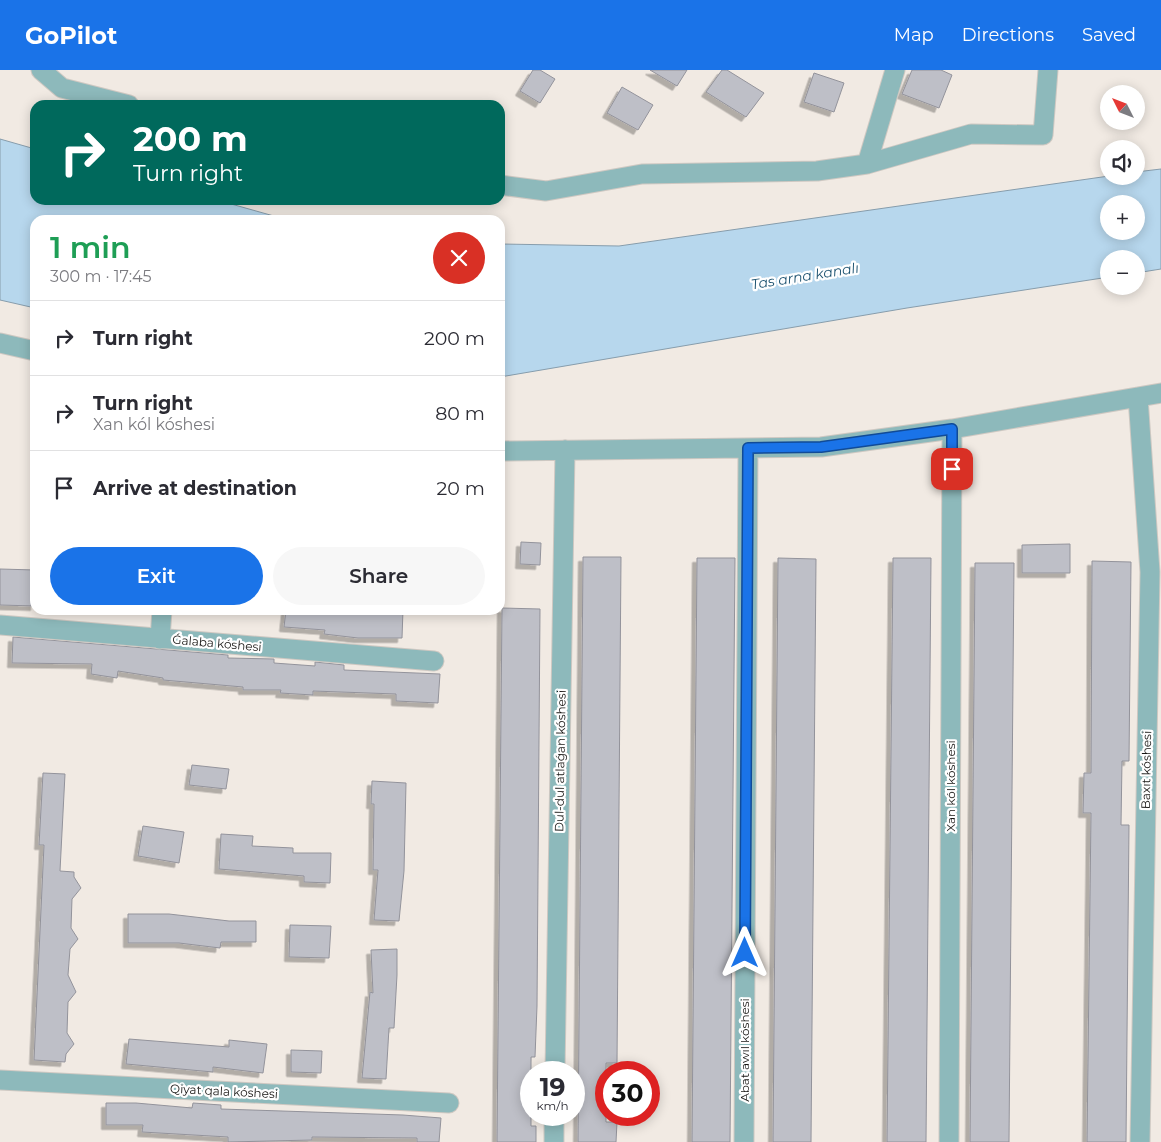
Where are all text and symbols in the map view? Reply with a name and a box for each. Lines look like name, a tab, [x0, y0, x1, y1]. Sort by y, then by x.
text: GoPilot	[25, 21, 117, 50]
text: Map	[894, 24, 934, 46]
text: Directions	[962, 24, 1054, 46]
text: Saved	[1082, 24, 1136, 46]
north arrow	[1100, 85, 1145, 130]
map controls	[1100, 85, 1145, 295]
text: 200 m	[133, 117, 248, 160]
icon: right	[50, 120, 115, 185]
button: sound	[1100, 140, 1145, 185]
text: Turn right	[133, 160, 243, 187]
button: +	[1100, 195, 1145, 240]
text: 1 min	[50, 229, 131, 266]
button: close	[433, 232, 485, 284]
button: −	[1100, 250, 1145, 295]
water label: Tas arna kanalı	[750, 259, 860, 293]
text: 300 m · 17:45	[50, 267, 152, 286]
icon: right	[50, 324, 78, 352]
text: Turn right	[93, 327, 193, 350]
text: 200 m	[424, 327, 485, 350]
text: Turn right	[93, 392, 193, 415]
icon: right	[50, 399, 78, 427]
text: 80 m	[435, 402, 485, 425]
text: Xan kól kóshesi	[93, 415, 215, 434]
pin	[931, 448, 973, 490]
icon: arrive	[938, 455, 966, 483]
icon: arrive	[50, 474, 78, 502]
text: Arrive at destination	[93, 477, 297, 500]
text: 20 m	[437, 477, 485, 500]
button: Exit	[50, 547, 263, 605]
button: Share	[273, 547, 485, 605]
street label: Ǵalaba kóshesi	[172, 632, 262, 654]
street label: Dul-dul atlaǵan kóshesi	[551, 690, 569, 832]
street label: Baxıt kóshesi	[1138, 731, 1154, 809]
street label: Xan kól kóshesi	[943, 740, 958, 832]
position arrow	[718, 926, 770, 978]
street label: Abat awıl kóshesi	[737, 998, 752, 1102]
speed limit sign: 30	[595, 1061, 660, 1126]
text: 19	[540, 1072, 565, 1102]
street label: Qiyat qala kóshesi	[170, 1081, 278, 1101]
text: km/h	[536, 1098, 569, 1113]

